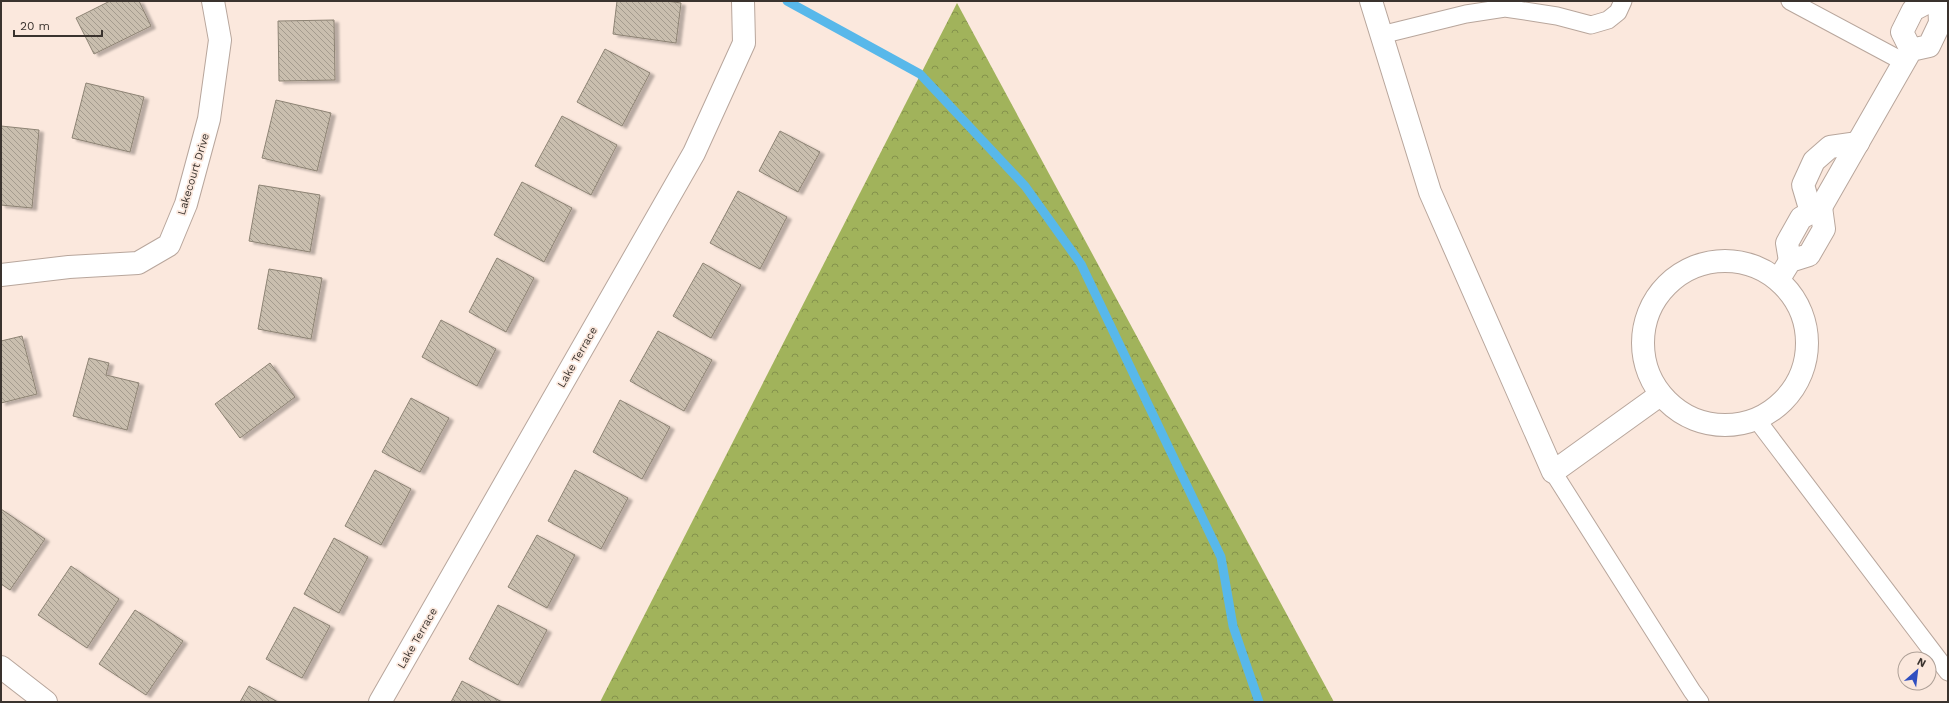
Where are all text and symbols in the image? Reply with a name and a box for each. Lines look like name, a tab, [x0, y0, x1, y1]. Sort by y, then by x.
scale bar	[14, 12, 102, 38]
text: 20 m	[20, 19, 50, 33]
street label: Lakecourt Drive	[175, 132, 212, 217]
street label: Lake Terrace	[555, 325, 600, 390]
street label: Lake Terrace	[395, 606, 440, 671]
north arrow	[1897, 651, 1937, 691]
text: N	[1915, 655, 1928, 670]

